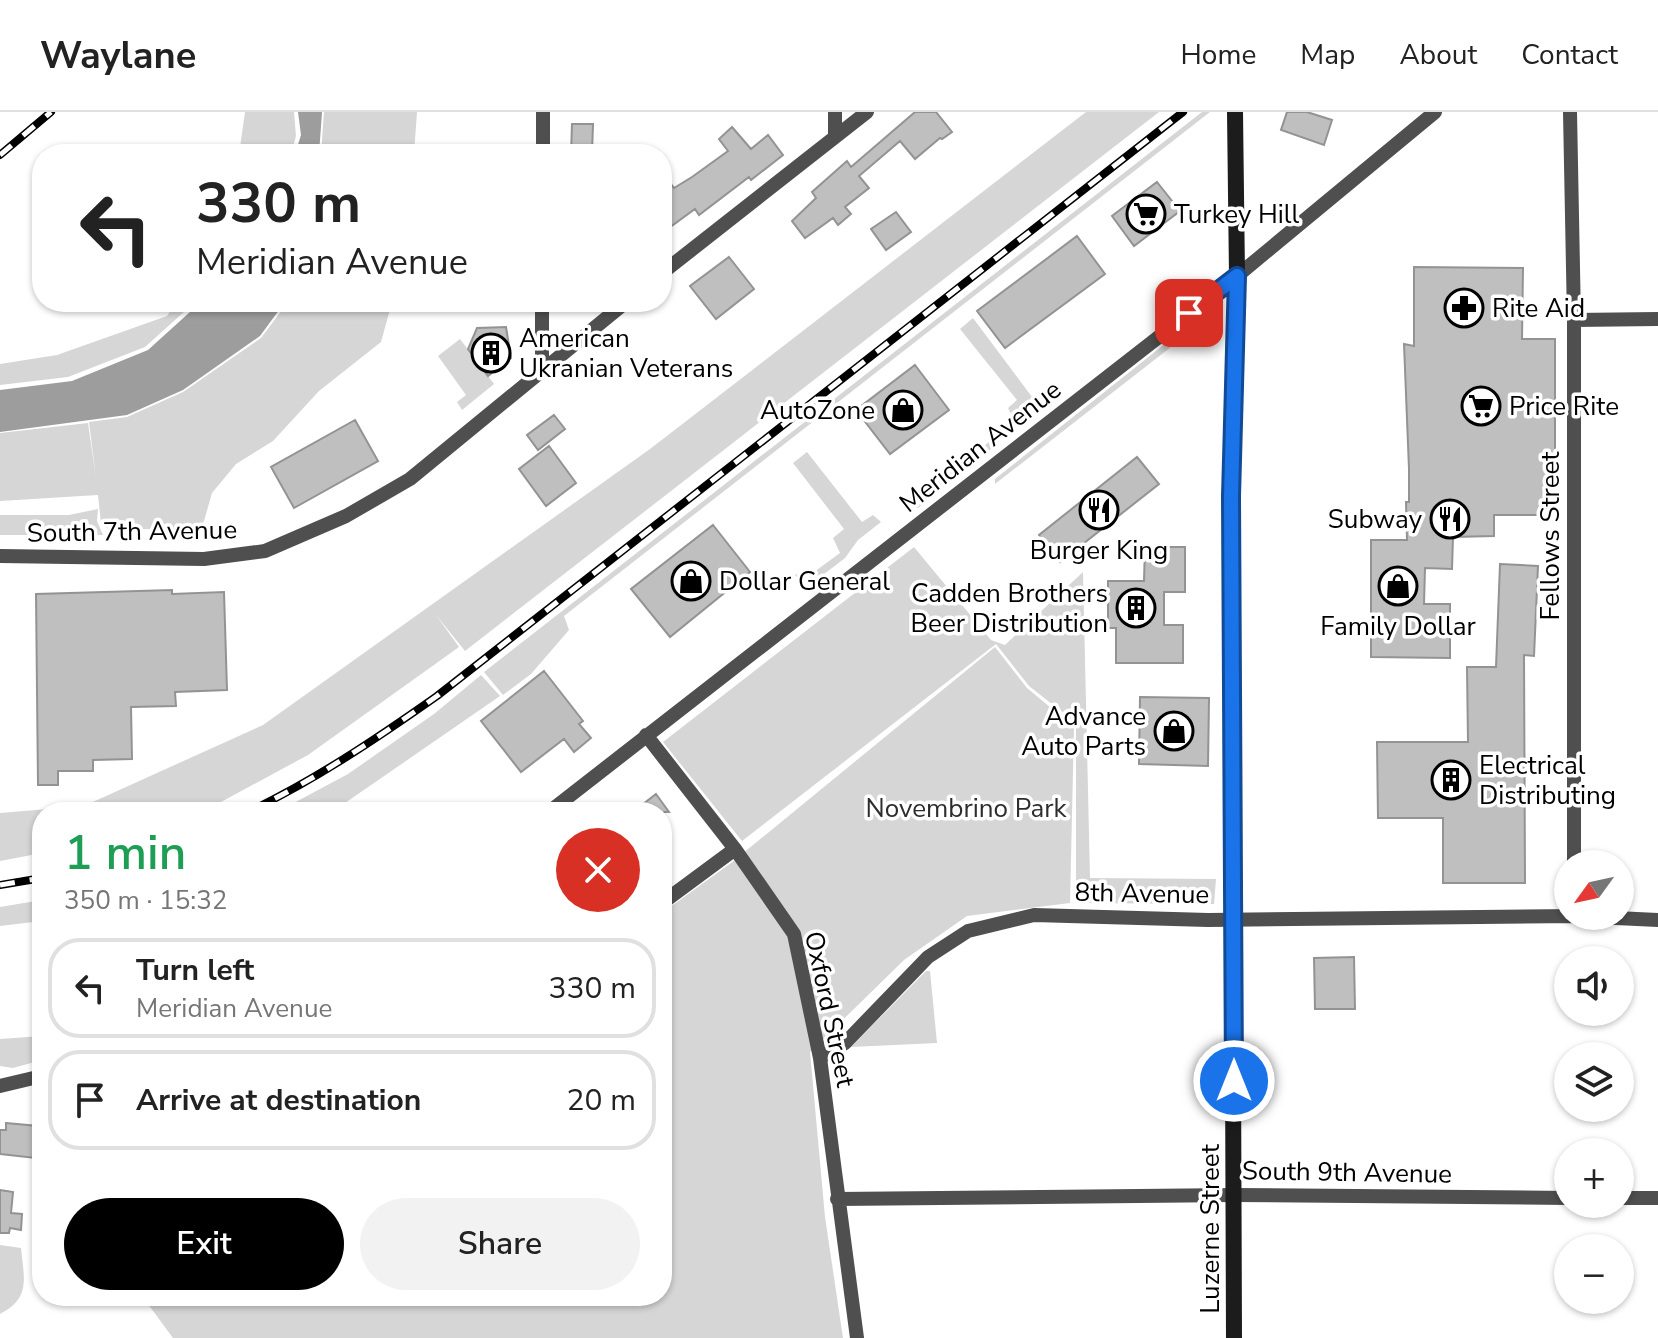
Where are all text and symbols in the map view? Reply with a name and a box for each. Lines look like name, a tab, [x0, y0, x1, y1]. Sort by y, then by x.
text: Waylane	[40, 30, 196, 81]
text: Home	[1181, 36, 1256, 74]
text: Map	[1300, 36, 1355, 74]
text: About	[1399, 36, 1477, 74]
text: Contact	[1521, 36, 1618, 74]
text: 330 m	[196, 165, 361, 242]
icon: left	[64, 176, 168, 280]
supermarket icon: Turkey Hill	[1125, 193, 1167, 235]
place label: Turkey Hill	[1174, 197, 1300, 232]
text: Meridian Avenue	[196, 238, 468, 287]
pin	[1155, 279, 1223, 347]
pharmacy icon: Rite Aid	[1443, 287, 1485, 329]
icon: arrive	[1167, 291, 1211, 335]
place label: Rite Aid	[1492, 291, 1585, 326]
place label: American Ukranian Veterans	[519, 321, 733, 386]
building icon: American Ukranian Veterans	[470, 332, 512, 374]
street label: Meridian Avenue	[892, 372, 1068, 521]
supermarket icon: Price Rite	[1460, 385, 1502, 427]
shop icon: AutoZone	[882, 389, 924, 431]
place label: Price Rite	[1509, 389, 1619, 424]
place label: AutoZone	[760, 393, 875, 428]
street label: Fellows Street	[1533, 451, 1568, 620]
restaurant icon: Burger King	[1078, 489, 1120, 531]
restaurant icon: Subway	[1429, 498, 1471, 540]
place label: Subway	[1328, 502, 1423, 537]
street label: South 7th Avenue	[27, 512, 237, 551]
place label: Burger King	[1030, 533, 1168, 568]
shop icon: Dollar General	[670, 560, 712, 602]
place label: Dollar General	[719, 564, 890, 599]
shop icon: Family Dollar	[1377, 565, 1419, 607]
place label: Cadden Brothers Beer Distribution	[911, 576, 1108, 641]
building icon: Cadden Brothers Beer Distribution	[1115, 587, 1157, 629]
place label: Family Dollar	[1320, 609, 1476, 644]
place label: Advance Auto Parts	[1021, 699, 1146, 764]
shop icon: Advance Auto Parts	[1153, 710, 1195, 752]
place label: Electrical Distributing	[1479, 748, 1616, 813]
building icon: Electrical Distributing	[1430, 759, 1472, 801]
park label: Novembrino Park	[865, 791, 1068, 826]
text: 1 min	[64, 820, 186, 886]
button: close	[556, 828, 640, 912]
north arrow	[1554, 850, 1634, 930]
map controls	[1554, 850, 1634, 1314]
street label: 8th Avenue	[1074, 875, 1210, 912]
text: 350 m · 15:32	[64, 883, 227, 918]
street label: Oxford Street	[796, 928, 863, 1091]
button: sound	[1554, 946, 1634, 1026]
text: Turn left	[136, 950, 254, 991]
icon: left	[68, 966, 112, 1010]
text: 330 m	[549, 968, 636, 1009]
text: Meridian Avenue	[136, 991, 332, 1026]
position arrow	[1192, 1039, 1276, 1123]
button: layers	[1554, 1042, 1634, 1122]
icon: arrive	[68, 1078, 112, 1122]
text: Arrive at destination	[136, 1080, 421, 1121]
text: 20 m	[567, 1080, 636, 1121]
button: +	[1554, 1138, 1634, 1218]
street label: Luzerne Street	[1193, 1143, 1228, 1314]
street label: South 9th Avenue	[1242, 1153, 1452, 1192]
button: Exit	[64, 1198, 344, 1290]
button: Share	[360, 1198, 640, 1290]
button: −	[1554, 1234, 1634, 1314]

